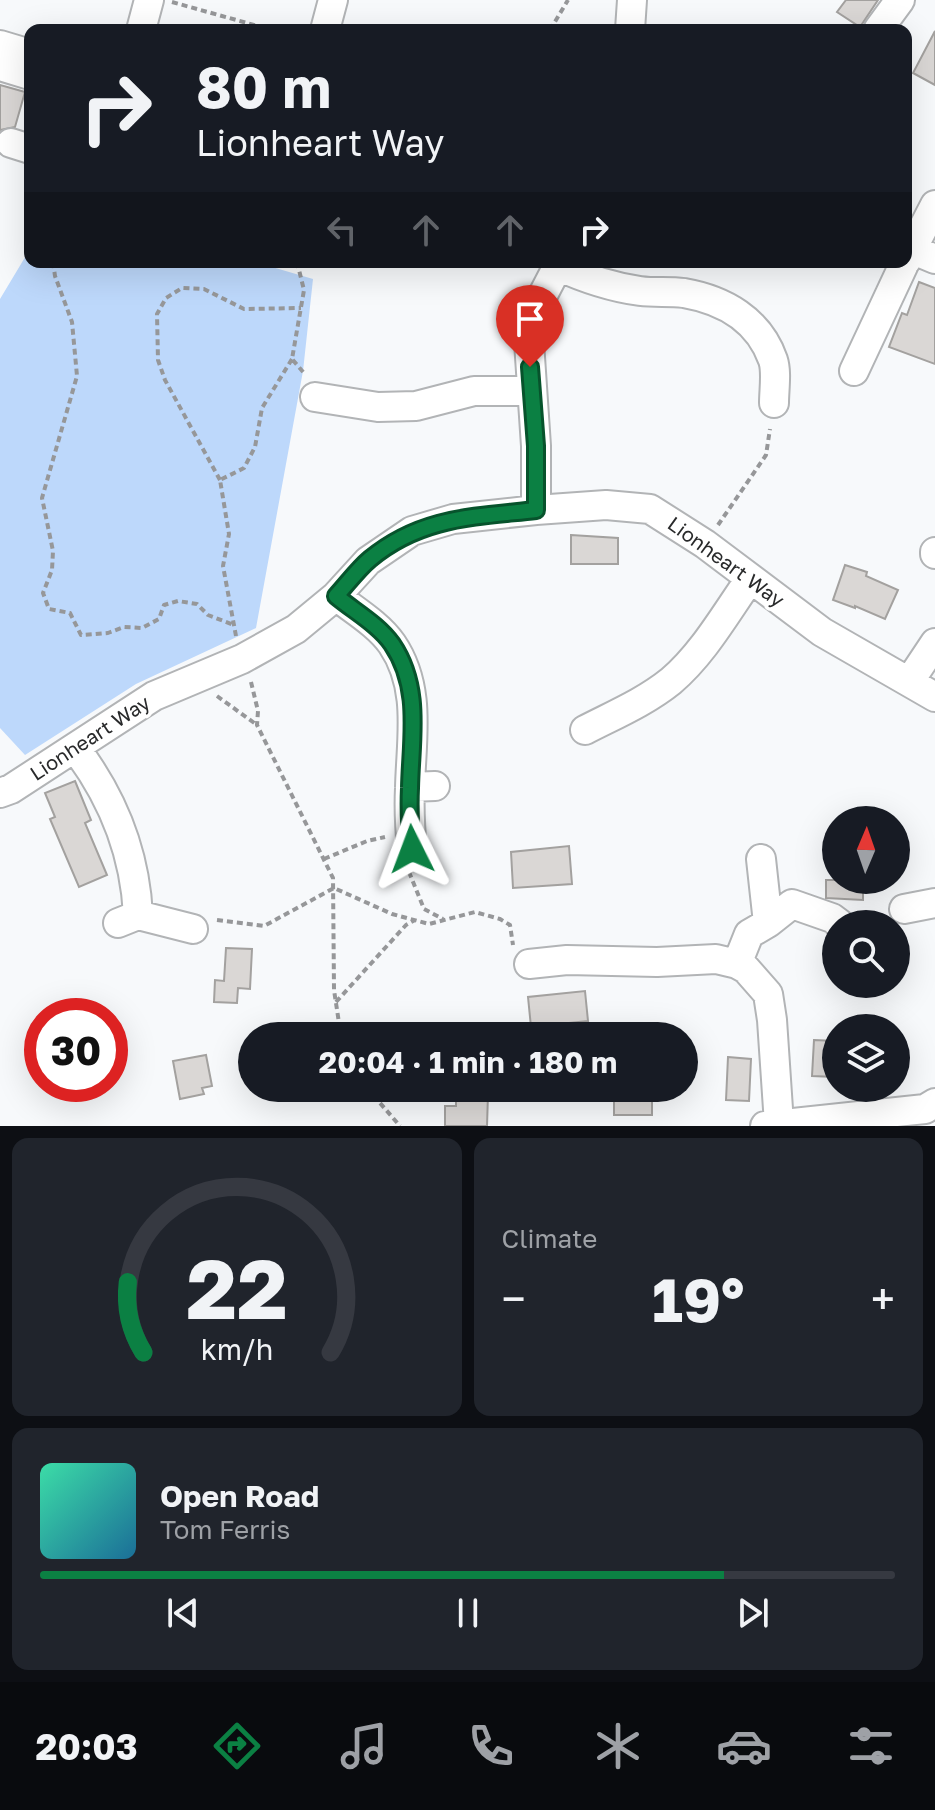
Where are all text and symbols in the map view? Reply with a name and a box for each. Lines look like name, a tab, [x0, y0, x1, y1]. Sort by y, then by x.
text: 80 m	[196, 53, 331, 120]
icon: right	[64, 56, 168, 160]
text: Lionheart Way	[196, 121, 444, 164]
icon: left	[320, 208, 364, 252]
icon: ahead	[404, 208, 448, 252]
icon: ahead	[488, 208, 532, 252]
icon: right	[572, 208, 616, 252]
pin	[496, 285, 564, 367]
icon: arrive	[508, 297, 552, 341]
street label: Lionheart Way	[664, 511, 789, 611]
street label: Lionheart Way	[25, 690, 154, 785]
north arrow	[822, 806, 910, 894]
map controls	[822, 806, 910, 1102]
position arrow	[370, 807, 454, 891]
button: search	[822, 910, 910, 998]
speed limit sign: 30	[24, 998, 128, 1102]
button: layers	[822, 1014, 910, 1102]
text: 20:04 · 1 min · 180 m	[319, 1044, 617, 1080]
text: Climate	[502, 1223, 597, 1254]
text: 22	[186, 1237, 288, 1337]
text: 19°	[652, 1263, 744, 1335]
text: −	[502, 1272, 526, 1325]
text: +	[871, 1272, 895, 1325]
text: km/h	[200, 1332, 273, 1366]
text: Open Road	[160, 1478, 319, 1514]
text: Tom Ferris	[160, 1514, 290, 1545]
icon: previous	[161, 1591, 205, 1635]
icon: pause	[446, 1591, 490, 1635]
icon: next	[731, 1591, 775, 1635]
icon: directions	[209, 1718, 265, 1774]
icon: music	[336, 1718, 392, 1774]
icon: phone	[463, 1718, 519, 1774]
icon: climate	[590, 1718, 646, 1774]
icon: car	[716, 1718, 772, 1774]
icon: filters	[843, 1718, 899, 1774]
text: 20:03	[35, 1725, 138, 1768]

